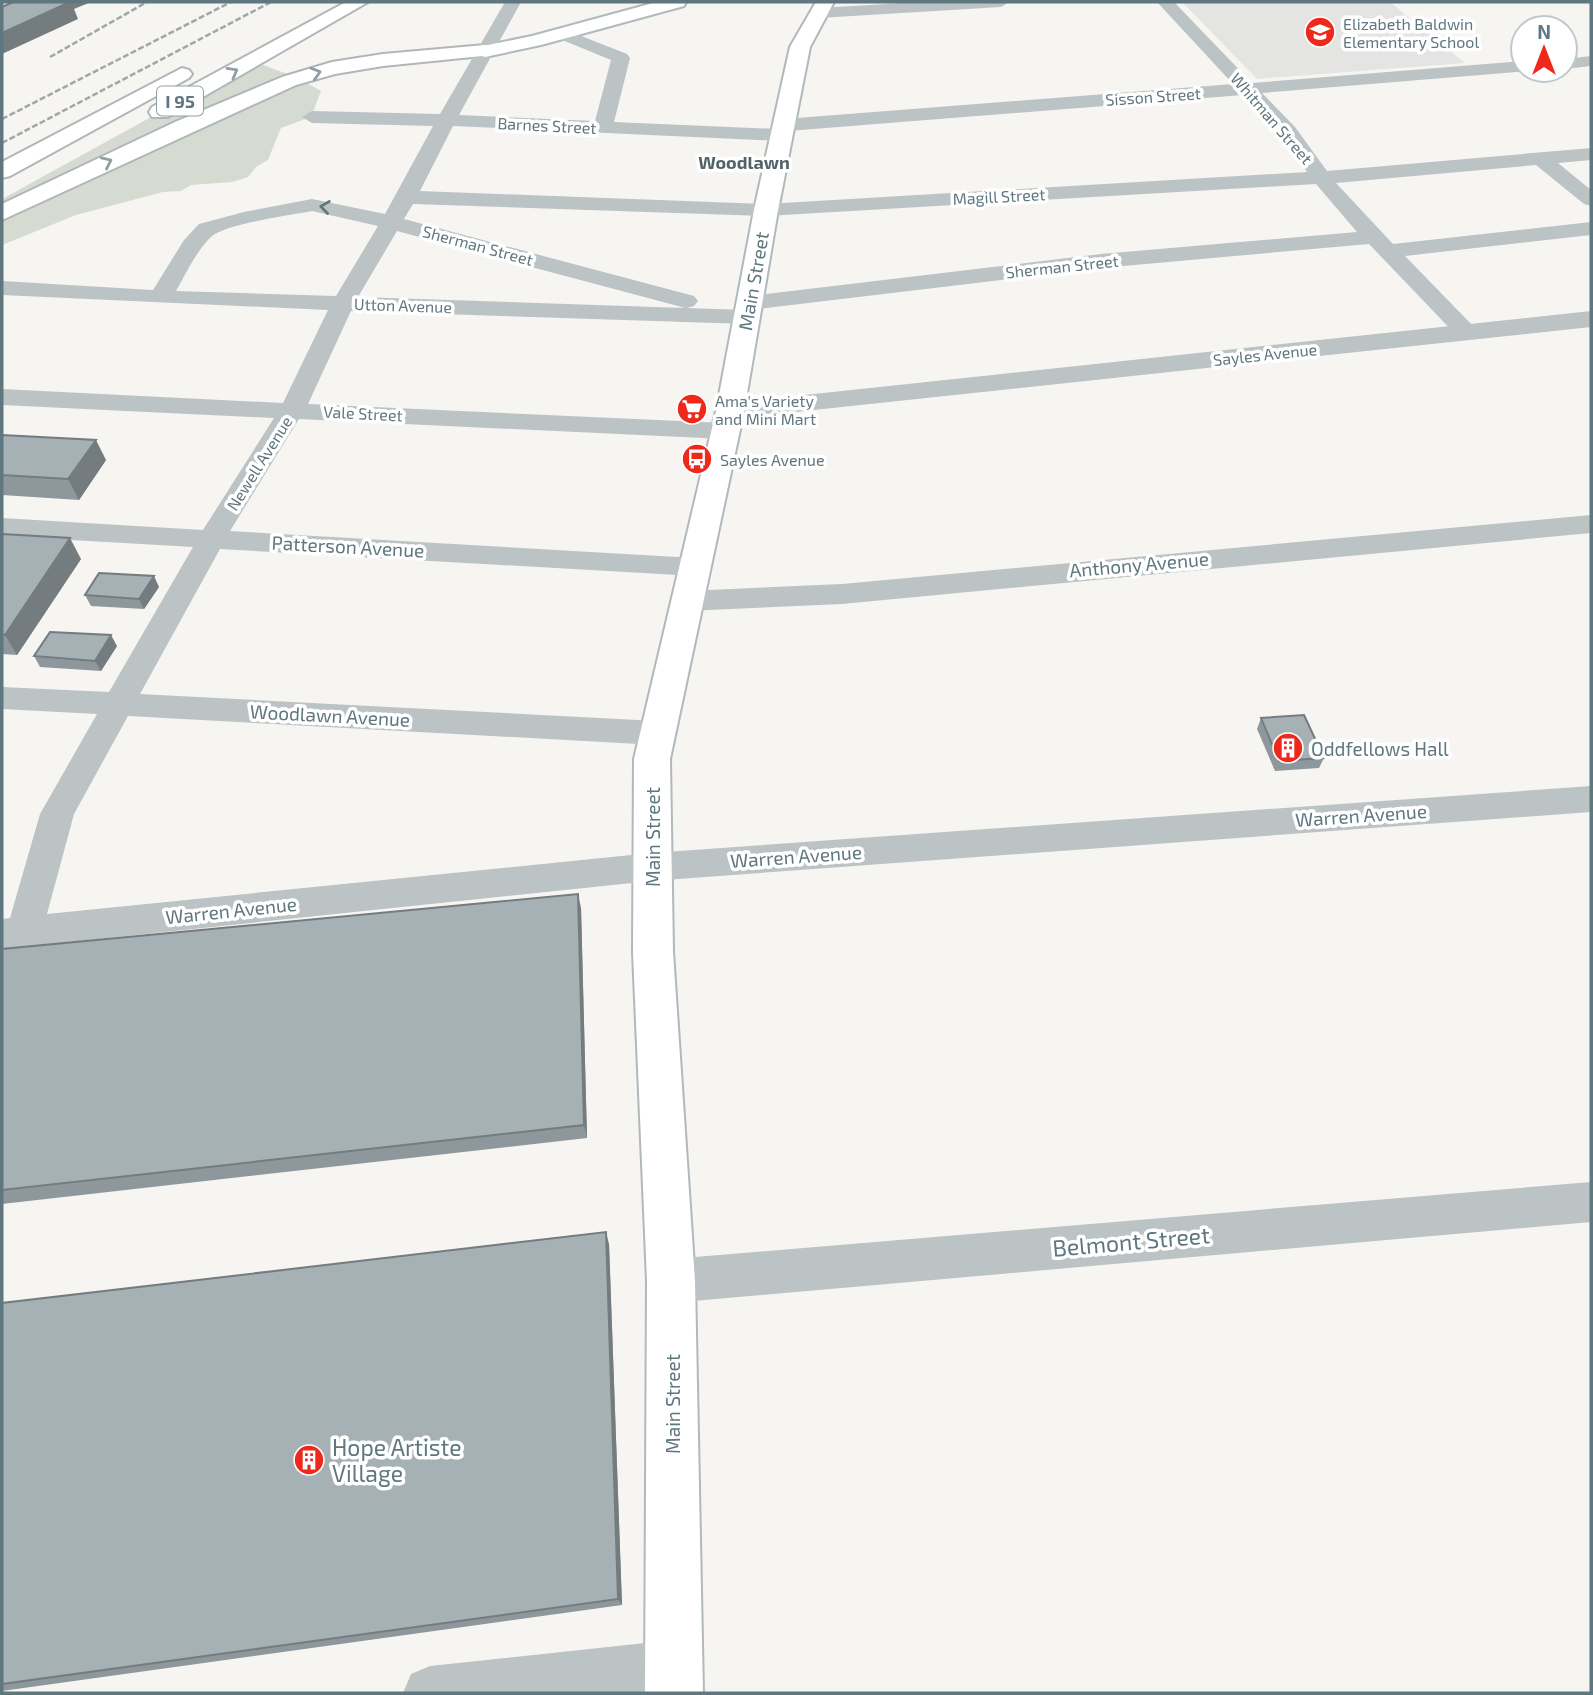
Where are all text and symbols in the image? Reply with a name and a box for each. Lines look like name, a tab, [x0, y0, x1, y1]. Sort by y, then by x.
place label: Elizabeth Baldwin Elementary School	[1343, 14, 1479, 51]
north arrow	[1509, 14, 1579, 84]
school or university icon: Elizabeth Baldwin Elementary School	[1303, 15, 1337, 49]
text: N	[1537, 20, 1551, 43]
one-way arrow	[310, 66, 322, 81]
one-way arrow	[225, 67, 238, 80]
street label: Whitman Street	[1227, 69, 1317, 167]
street label: Sisson Street	[1105, 83, 1201, 109]
road number: I 95	[157, 86, 203, 116]
street label: Barnes Street	[497, 113, 597, 137]
district label: Woodlawn	[698, 151, 790, 173]
one-way arrow	[100, 157, 112, 171]
street label: Magill Street	[952, 184, 1046, 208]
one-way arrow	[319, 200, 331, 215]
street label: Sherman Street	[421, 221, 535, 269]
street label: Main Street	[733, 230, 773, 332]
street label: Sherman Street	[1005, 251, 1119, 281]
street label: Utton Avenue	[354, 294, 452, 316]
street label: Sayles Avenue	[1212, 339, 1318, 369]
place label: Ama's Variety and Mini Mart	[715, 391, 816, 428]
supermarket icon: Ama's Variety and Mini Mart	[675, 392, 709, 426]
street label: Vale Street	[323, 401, 403, 425]
street label: Newell Avenue	[222, 412, 296, 514]
bus stop icon: Sayles Avenue	[680, 442, 714, 476]
place label: Sayles Avenue	[720, 450, 825, 469]
street label: Patterson Avenue	[271, 531, 425, 561]
street label: Anthony Avenue	[1068, 546, 1210, 582]
street label: Woodlawn Avenue	[249, 699, 411, 731]
building icon: Oddfellows Hall	[1271, 731, 1305, 765]
place label: Oddfellows Hall	[1311, 737, 1449, 760]
street label: Main Street	[641, 787, 664, 887]
street label: Warren Avenue	[1294, 799, 1428, 831]
street label: Warren Avenue	[729, 840, 863, 872]
street label: Warren Avenue	[164, 892, 298, 928]
street label: Belmont Street	[1051, 1220, 1211, 1262]
street label: Main Street	[661, 1354, 684, 1454]
place label: Hope Artiste Village	[332, 1433, 462, 1487]
building icon: Hope Artiste Village	[292, 1443, 326, 1477]

